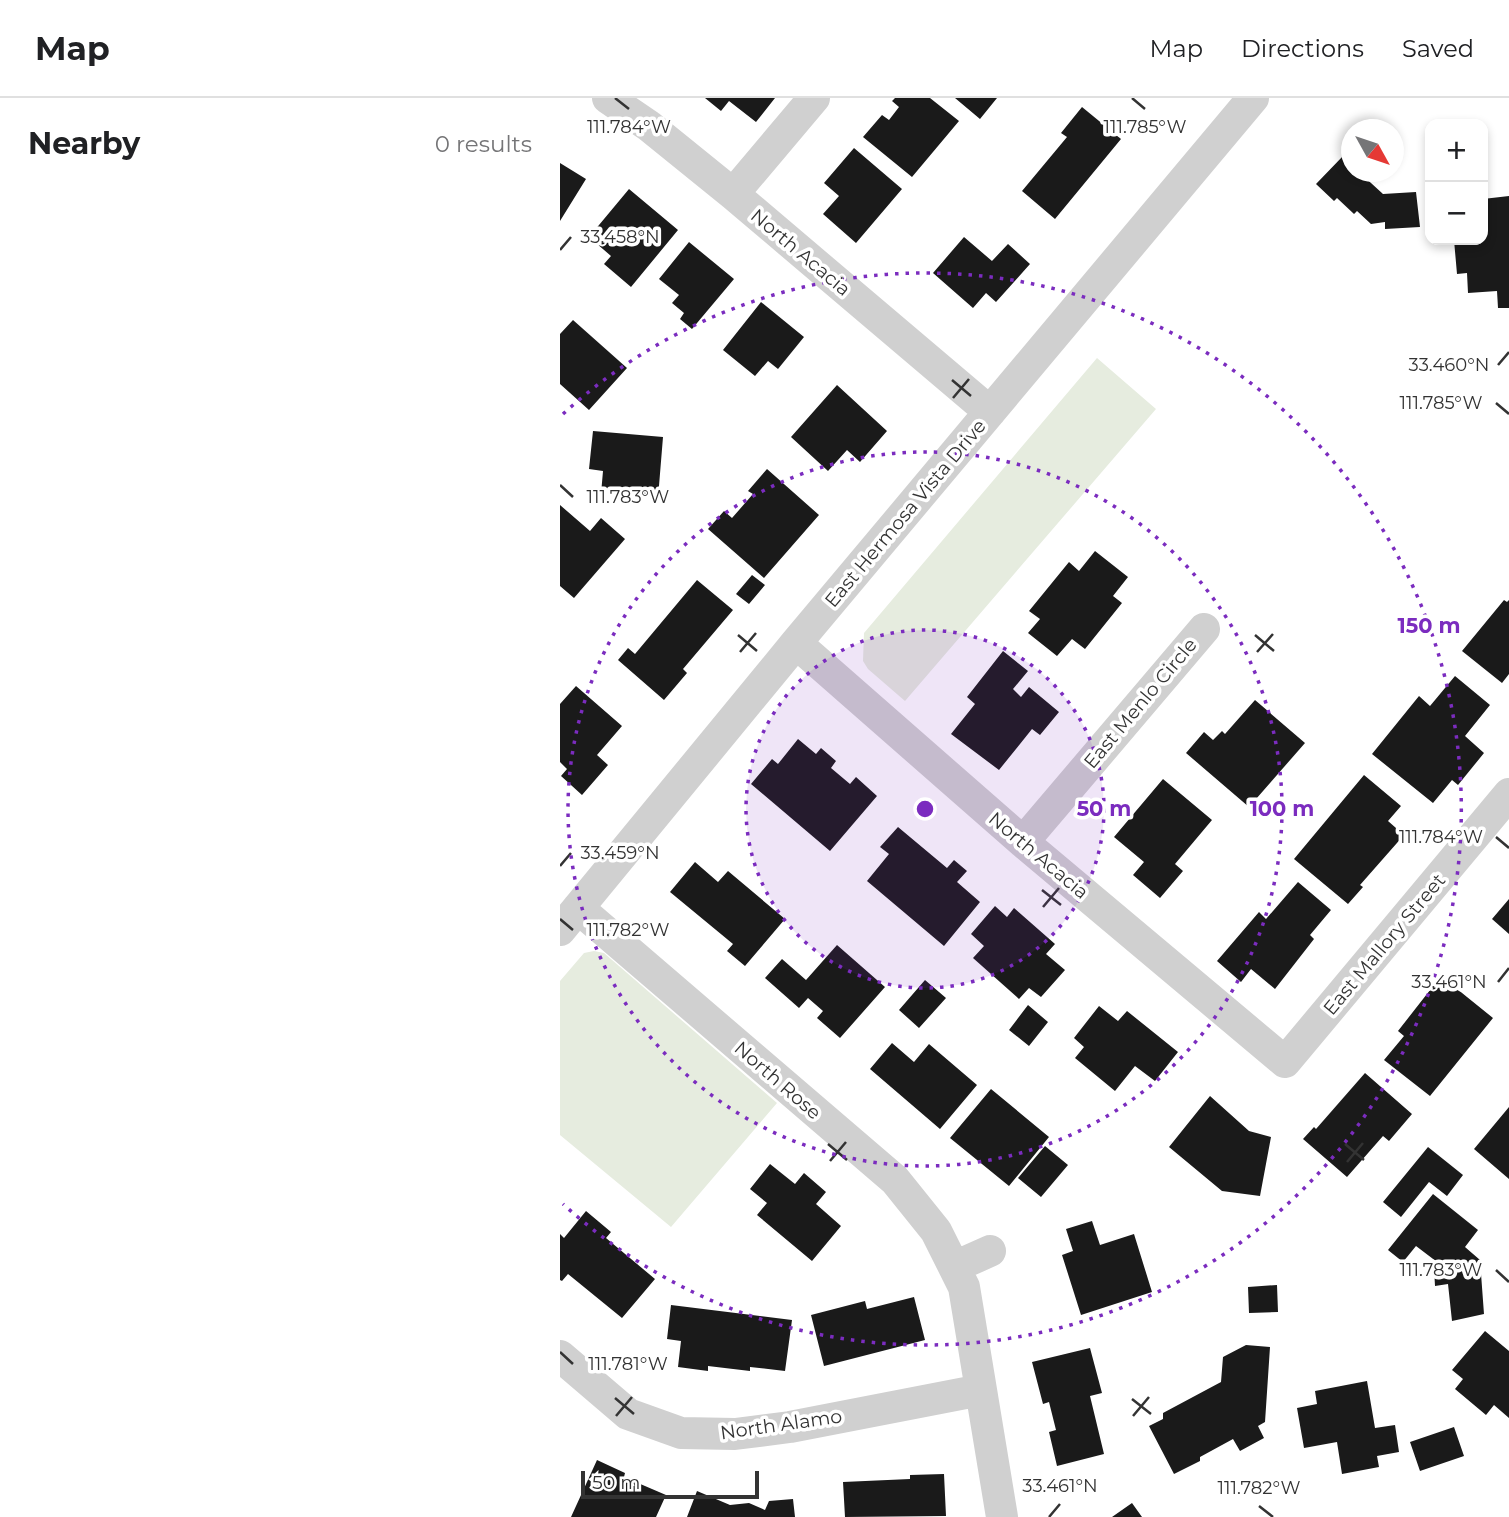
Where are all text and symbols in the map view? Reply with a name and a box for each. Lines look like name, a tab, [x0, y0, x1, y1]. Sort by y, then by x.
text: Map	[35, 28, 110, 68]
text: Map	[1150, 34, 1203, 63]
text: Directions	[1241, 34, 1364, 63]
text: Saved	[1402, 34, 1474, 63]
text: 111.784°W	[587, 116, 671, 138]
text: 111.785°W	[1104, 116, 1186, 138]
north arrow	[1341, 119, 1404, 182]
map controls	[1425, 119, 1488, 245]
button: +	[1425, 119, 1488, 182]
text: Nearby	[28, 125, 140, 162]
text: 0 results	[435, 130, 532, 158]
button: −	[1425, 182, 1488, 245]
street label: North Acacia	[746, 204, 855, 301]
text: 33.458°N	[580, 226, 660, 248]
text: 33.460°N	[1409, 354, 1489, 376]
text: 111.785°W	[1400, 392, 1482, 414]
street label: East Hermosa Vista Drive	[820, 415, 991, 612]
text: 111.783°W	[587, 486, 669, 508]
text: 150 m	[1398, 613, 1460, 638]
street label: East Menlo Circle	[1079, 633, 1202, 773]
text: 50 m	[1077, 796, 1131, 821]
text: 100 m	[1250, 796, 1314, 821]
centre of rings	[913, 797, 937, 821]
street label: North Acacia	[984, 807, 1093, 904]
text: 111.784°W	[1399, 826, 1483, 848]
text: 33.459°N	[580, 842, 660, 864]
street label: East Mallory Street	[1319, 869, 1450, 1020]
text: 111.782°W	[586, 919, 670, 941]
text: 33.461°N	[1411, 971, 1487, 993]
street label: North Rose	[730, 1037, 826, 1124]
text: 111.783°W	[1400, 1259, 1482, 1281]
text: 111.781°W	[588, 1353, 668, 1375]
street label: North Alamo	[719, 1405, 844, 1444]
scale bar	[581, 1468, 760, 1500]
text: 50 m	[592, 1471, 640, 1494]
text: 33.461°N	[1022, 1475, 1098, 1497]
text: 111.782°W	[1217, 1477, 1301, 1499]

